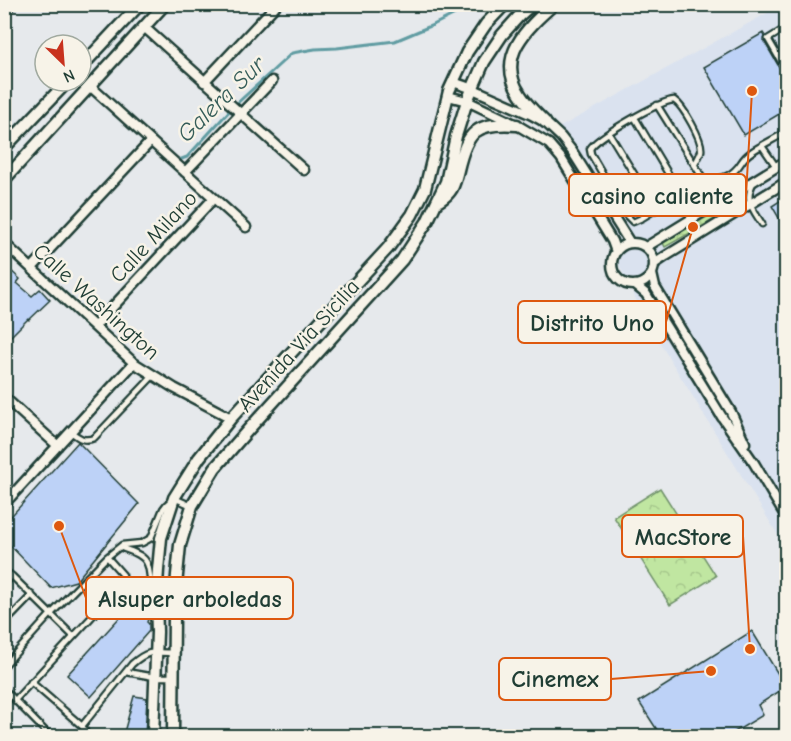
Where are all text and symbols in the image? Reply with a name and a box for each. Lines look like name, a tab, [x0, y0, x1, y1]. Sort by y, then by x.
north arrow	[33, 33, 93, 93]
water label: Galera Sur	[171, 49, 272, 148]
text: N	[60, 65, 77, 86]
callout: casino caliente	[569, 174, 746, 216]
text: casino caliente	[581, 182, 733, 210]
street label: Calle Milano	[105, 185, 203, 288]
street label: Calle Washington	[28, 238, 165, 365]
street label: Avenida Via Sicilia	[232, 274, 365, 417]
callout: Distrito Uno	[518, 301, 666, 343]
text: Distrito Uno	[530, 309, 654, 337]
callout: MacStore	[622, 515, 743, 557]
text: MacStore	[635, 523, 731, 551]
callout: Alsuper arboledas	[86, 577, 293, 619]
text: Alsuper arboledas	[98, 585, 282, 613]
callout: Cinemex	[499, 658, 611, 700]
text: Cinemex	[511, 665, 599, 693]

